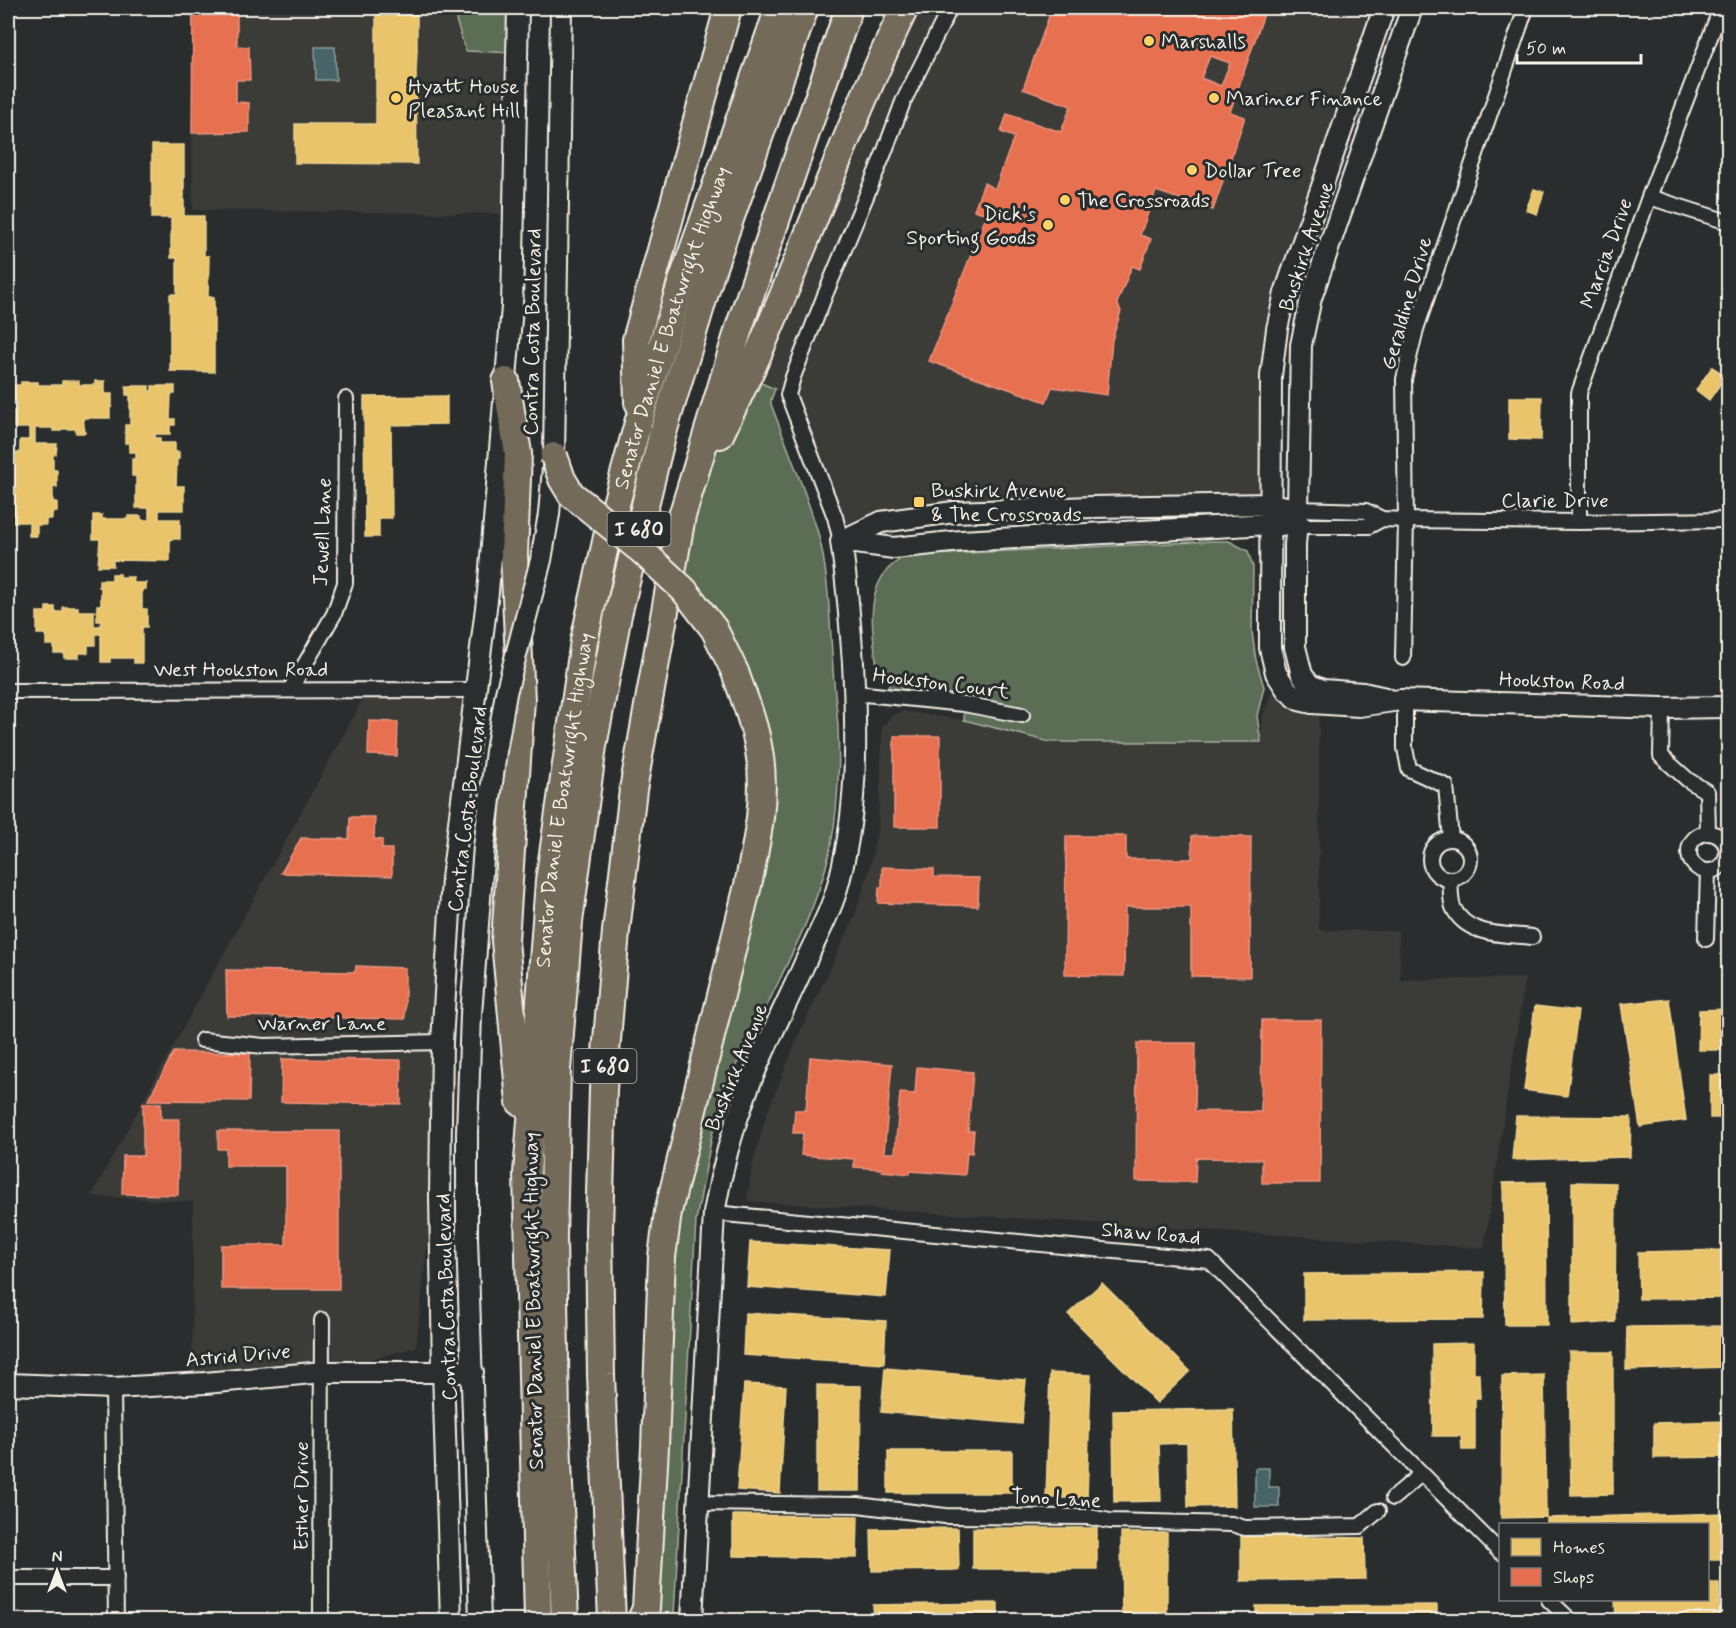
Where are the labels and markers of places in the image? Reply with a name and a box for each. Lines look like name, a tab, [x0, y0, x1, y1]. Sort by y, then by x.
place label: Marshalls	[1161, 28, 1246, 56]
marker: Marshalls	[1142, 34, 1156, 48]
place label: Hyatt House Pleasant Hill	[408, 73, 520, 125]
place label: Mariner Finance	[1226, 85, 1383, 113]
marker: Hyatt House Pleasant Hill	[389, 91, 403, 105]
marker: Mariner Finance	[1207, 91, 1221, 105]
place label: Dollar Tree	[1204, 157, 1301, 185]
marker: Dollar Tree	[1185, 163, 1199, 177]
place label: The Crossroads	[1077, 187, 1210, 215]
marker: The Crossroads	[1058, 193, 1072, 207]
place label: Dick's Sporting Goods	[906, 200, 1036, 254]
marker: Dick's Sporting Goods	[1041, 218, 1055, 232]
place label: Buskirk Avenue & The Crossroads	[931, 477, 1082, 529]
marker: Buskirk Avenue & The Crossroads	[912, 495, 926, 509]

